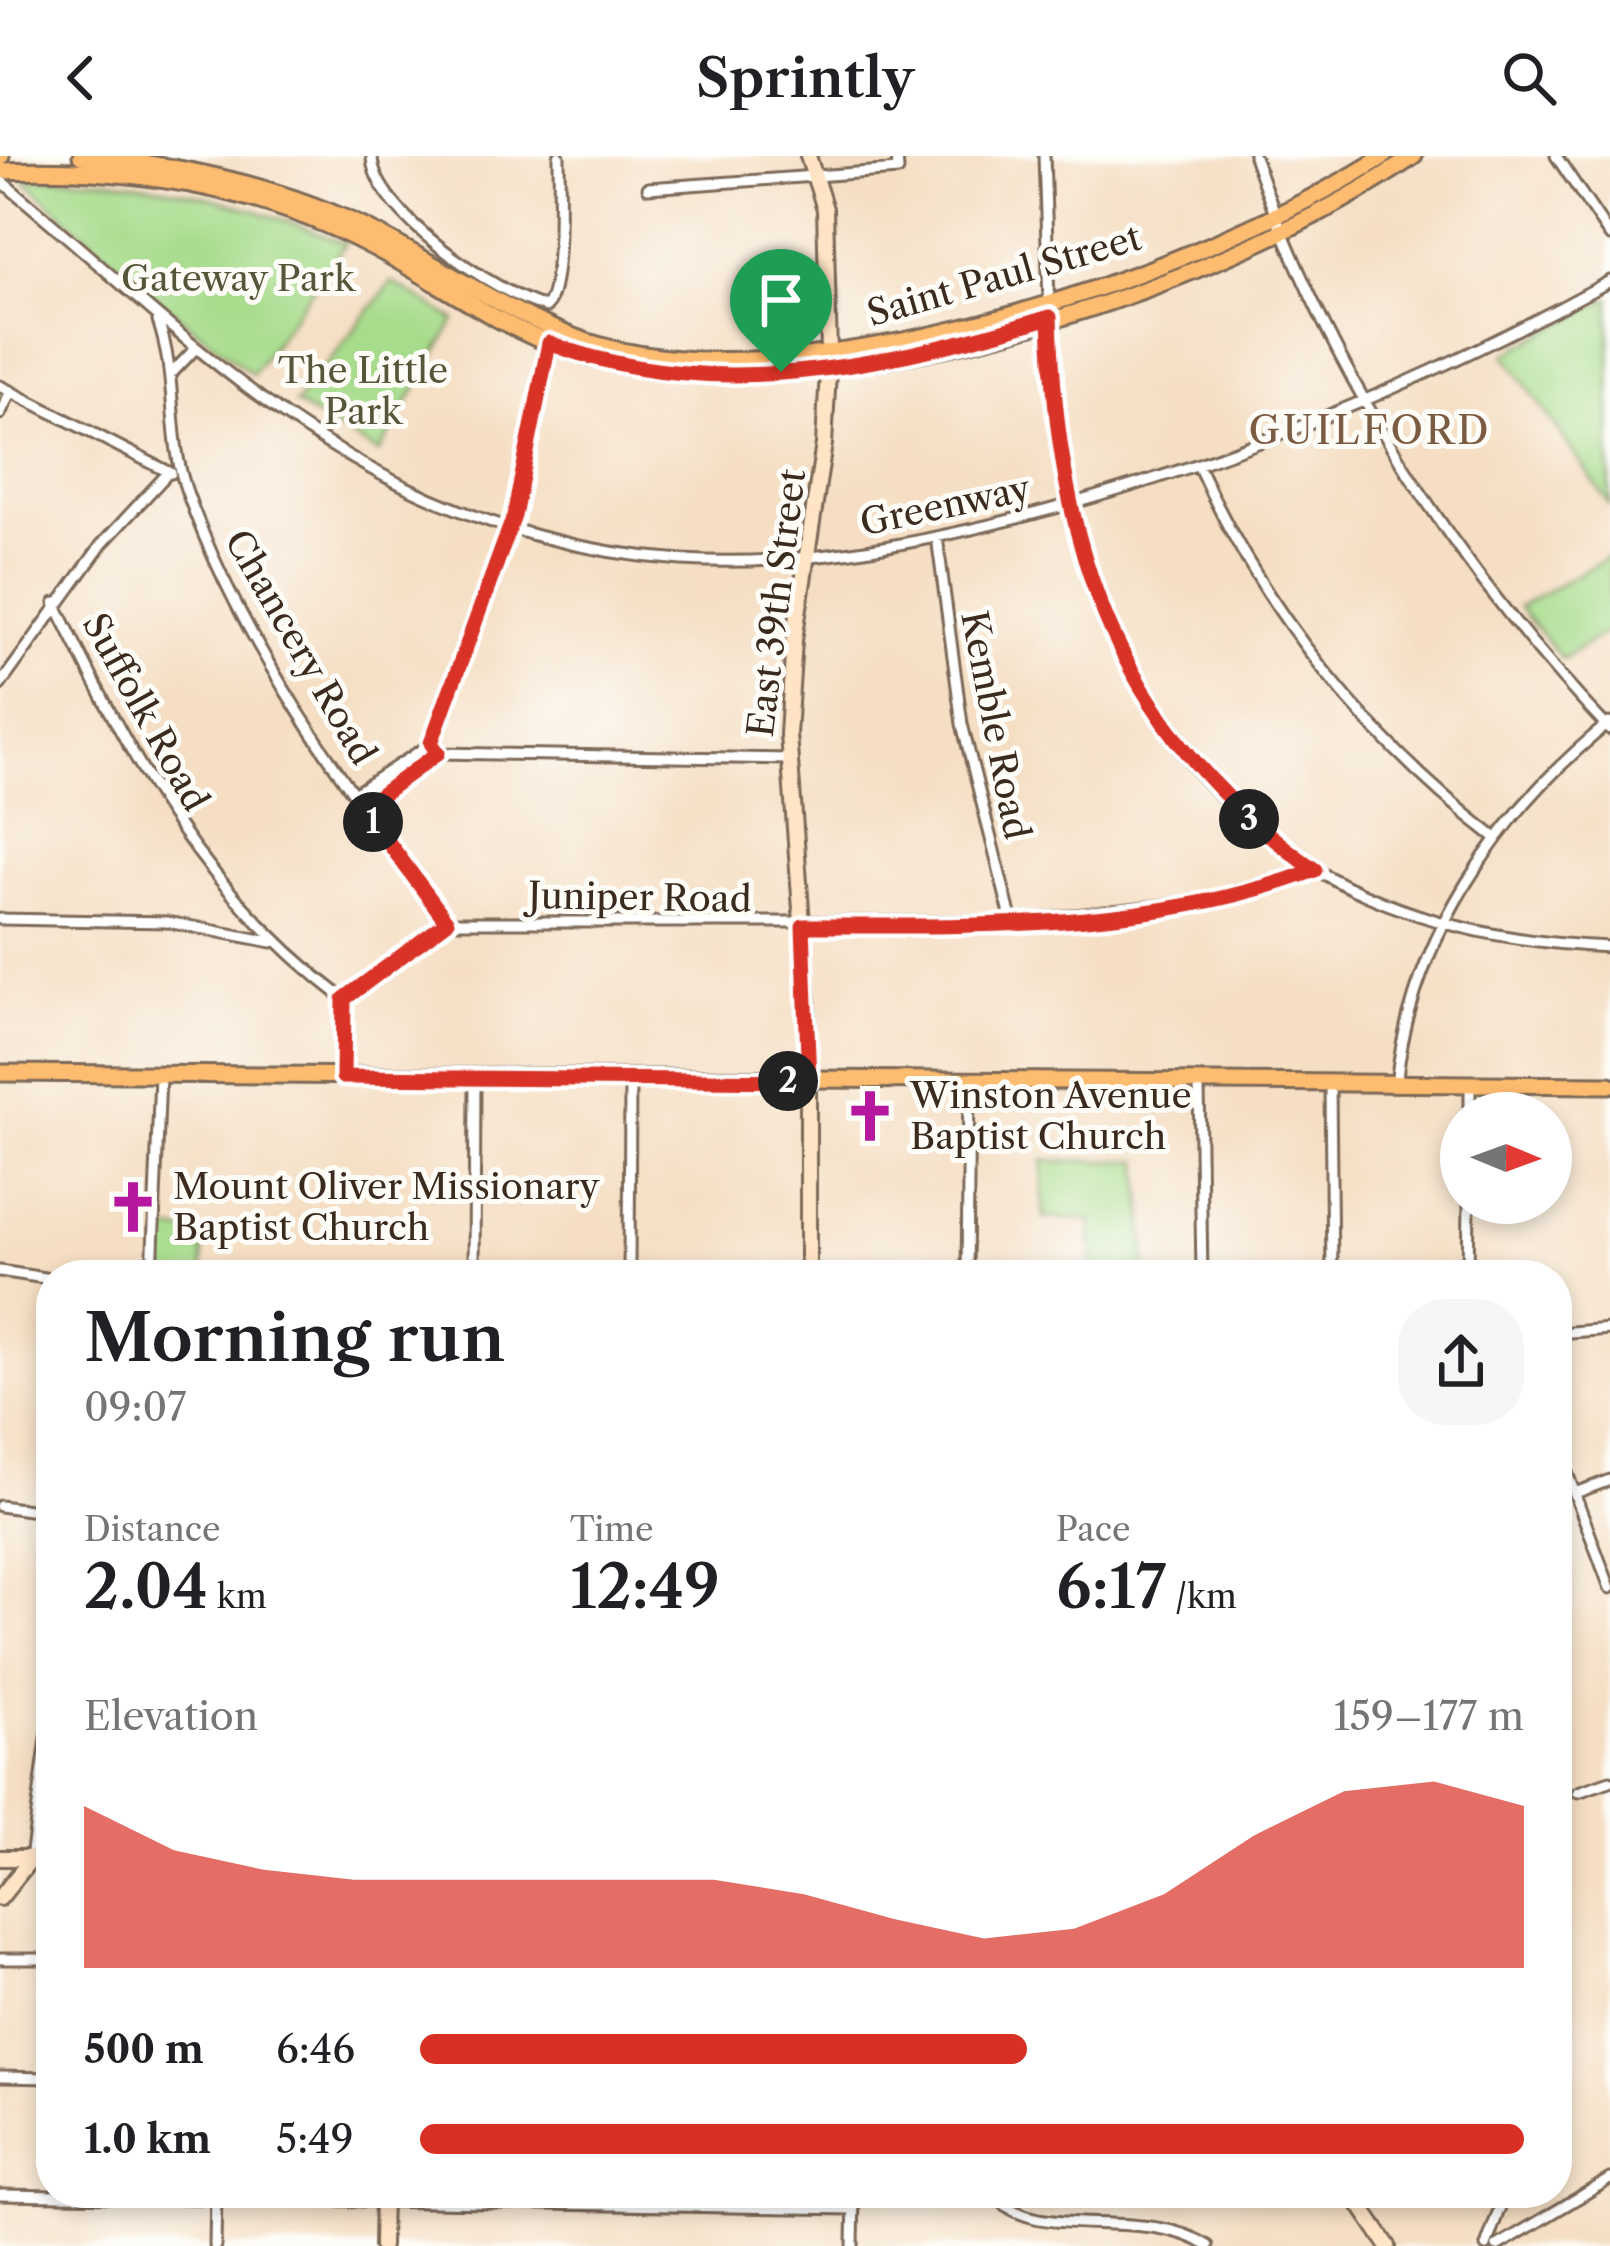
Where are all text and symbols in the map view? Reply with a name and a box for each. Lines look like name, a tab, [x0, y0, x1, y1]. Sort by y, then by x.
icon: back	[48, 45, 114, 111]
text: Sprintly	[696, 45, 914, 111]
icon: search	[1496, 45, 1562, 111]
street label: Saint Paul Street	[862, 215, 1146, 335]
pin	[730, 249, 832, 372]
park label: Gateway Park	[121, 256, 357, 300]
icon: arrive	[748, 267, 814, 333]
park label: The Little Park	[278, 348, 448, 433]
district label: GUILFORD	[1248, 406, 1492, 454]
street label: Greenway	[856, 465, 1035, 544]
street label: East 39th Street	[738, 466, 814, 739]
street label: Chancery Road	[216, 522, 386, 772]
street label: Suffolk Road	[74, 605, 218, 819]
street label: Kemble Road	[952, 607, 1040, 843]
pin: 3	[1219, 789, 1279, 849]
pin: 1	[343, 792, 403, 852]
text: 3	[1240, 798, 1258, 839]
text: 1	[366, 801, 380, 842]
street label: Juniper Road	[523, 873, 752, 921]
pin: 2	[758, 1051, 818, 1111]
text: 2	[778, 1060, 798, 1101]
place label: Winston Avenue Baptist Church	[909, 1073, 1192, 1158]
church icon: Winston Avenue Baptist Church	[841, 1087, 899, 1145]
north arrow	[1440, 1092, 1572, 1224]
map controls	[1440, 1092, 1572, 1224]
place label: Mount Oliver Missionary Baptist Church	[173, 1164, 601, 1249]
church icon: Mount Oliver Missionary Baptist Church	[104, 1178, 162, 1236]
text: Morning run	[84, 1297, 505, 1378]
button: share	[1398, 1299, 1524, 1425]
text: 09:07	[84, 1383, 186, 1431]
text: Distance	[84, 1509, 221, 1550]
text: Time	[570, 1509, 653, 1550]
text: Pace	[1056, 1509, 1131, 1550]
text: 2.04	[84, 1550, 208, 1624]
text: 12:49	[570, 1550, 720, 1624]
text: 6:17	[1056, 1550, 1166, 1624]
text: km	[208, 1576, 267, 1617]
text: /km	[1166, 1576, 1237, 1617]
text: Elevation	[84, 1692, 258, 1740]
text: 159–177 m	[1333, 1692, 1524, 1740]
text: 500 m	[84, 2025, 204, 2073]
text: 6:46	[276, 2025, 355, 2073]
text: 1.0 km	[84, 2115, 211, 2163]
text: 5:49	[276, 2115, 354, 2163]

